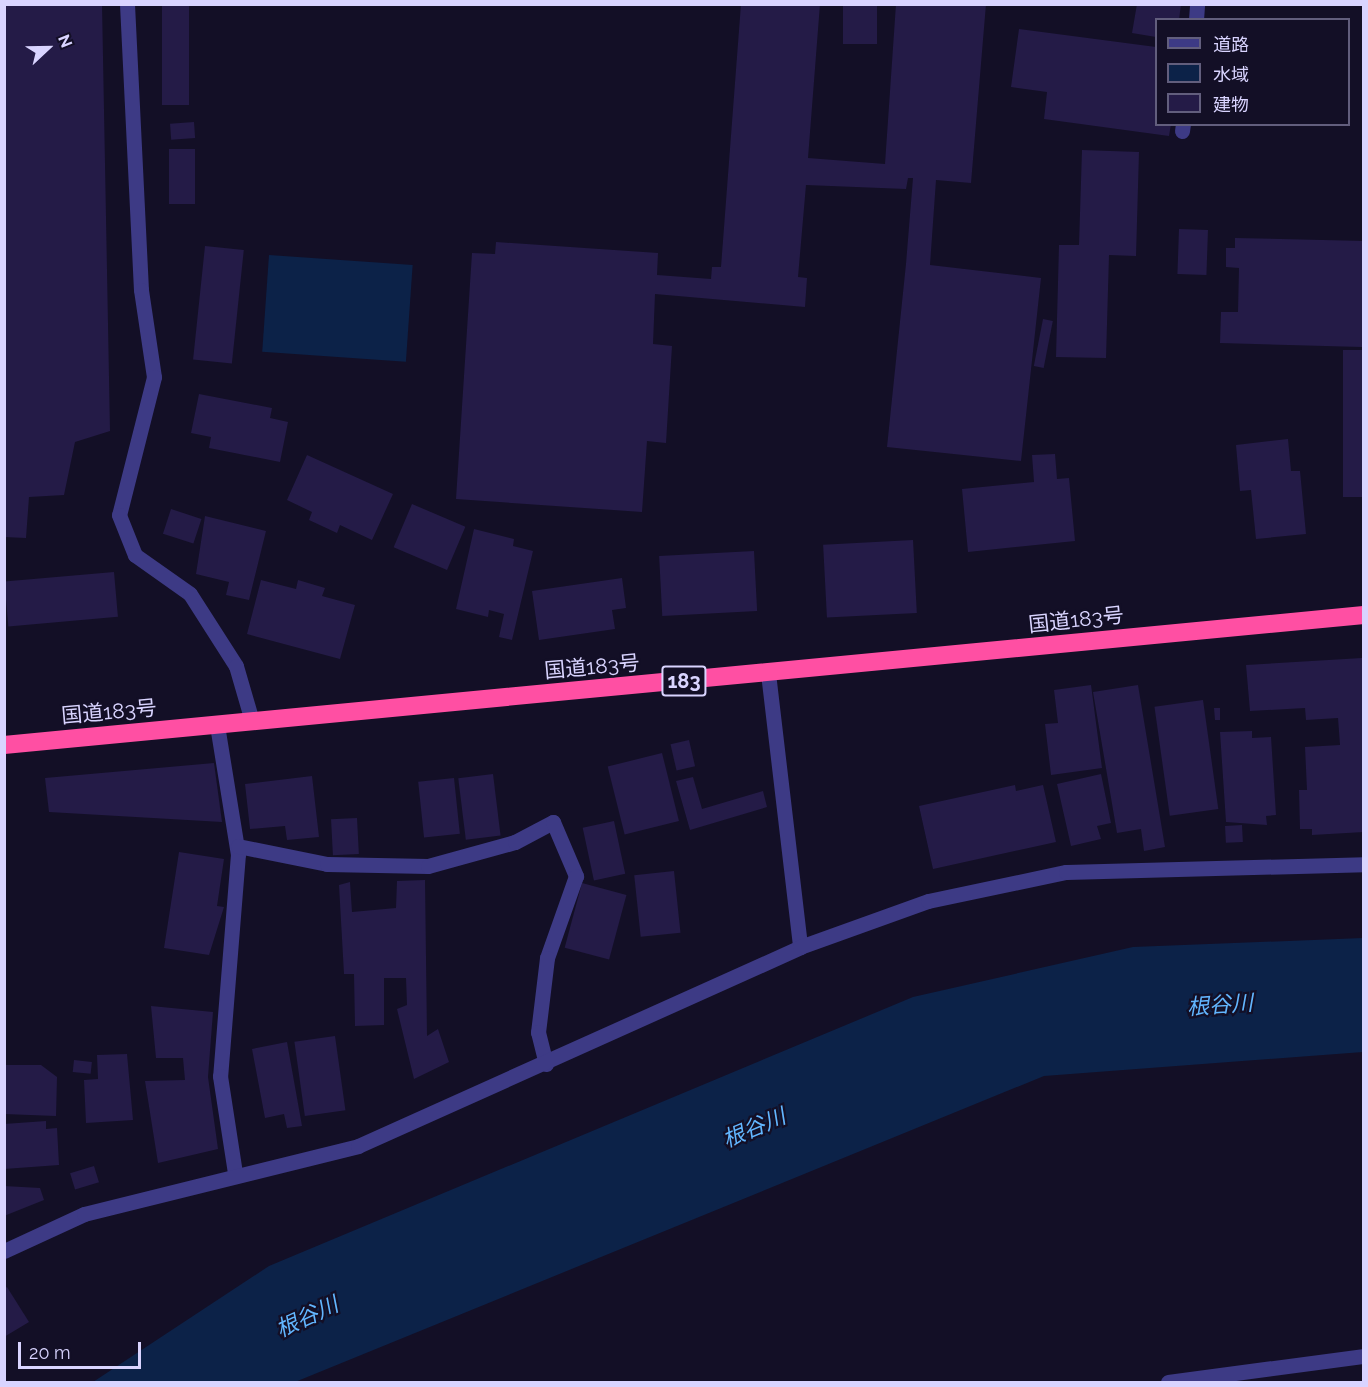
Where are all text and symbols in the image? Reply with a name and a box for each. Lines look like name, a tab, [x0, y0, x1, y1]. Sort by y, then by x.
north arrow	[18, 18, 78, 78]
legend	[1155, 18, 1350, 126]
text: N	[54, 32, 76, 50]
text: 道路	[1213, 34, 1249, 55]
text: 水域	[1213, 64, 1249, 85]
text: 建物	[1213, 94, 1249, 115]
street label: 国道183号	[1027, 602, 1125, 638]
street label: 国道183号	[543, 650, 641, 684]
road number: 183	[660, 664, 708, 698]
street label: 国道183号	[60, 695, 158, 729]
water label: 根谷川	[1186, 990, 1254, 1020]
water label: 根谷川	[718, 1103, 790, 1153]
water label: 根谷川	[272, 1291, 342, 1343]
scale bar	[21, 1330, 144, 1368]
text: 20 m	[29, 1342, 71, 1363]

